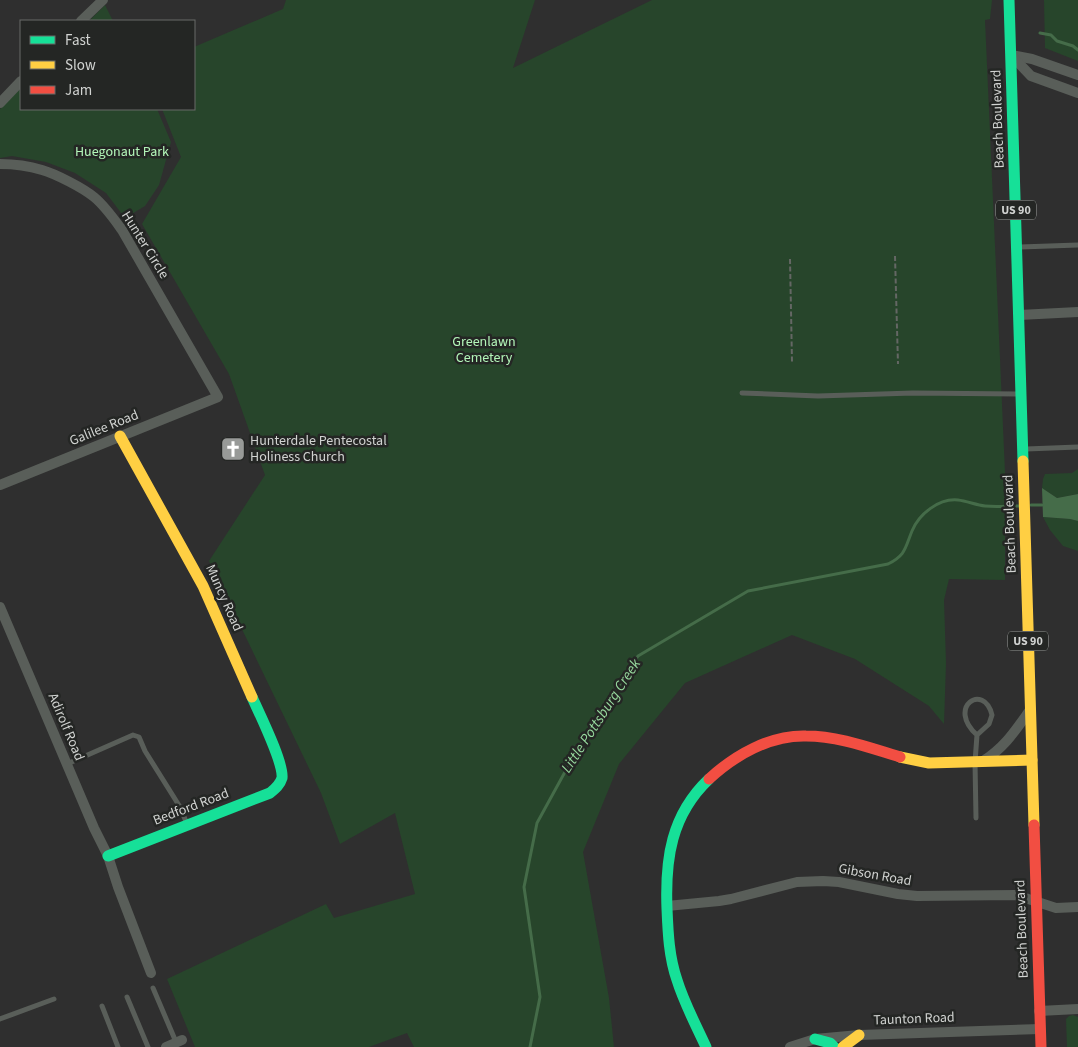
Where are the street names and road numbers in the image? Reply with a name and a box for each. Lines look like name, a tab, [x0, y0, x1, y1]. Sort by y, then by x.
street label: Beach Boulevard	[986, 69, 1010, 169]
road number: US 90	[996, 200, 1036, 220]
street label: Hunter Circle	[116, 207, 174, 283]
street label: Galilee Road	[66, 405, 142, 451]
street label: Beach Boulevard	[998, 474, 1022, 574]
street label: Muncy Road	[200, 561, 248, 635]
road number: US 90	[1008, 631, 1048, 650]
street label: Adirolf Road	[43, 690, 89, 764]
street label: Bedford Road	[150, 783, 232, 831]
street label: Gibson Road	[837, 859, 913, 891]
street label: Beach Boulevard	[1010, 879, 1034, 979]
street label: Taunton Road	[873, 1008, 955, 1030]

